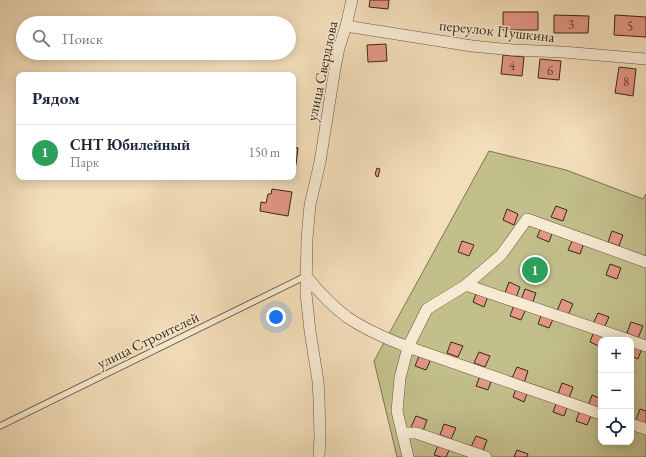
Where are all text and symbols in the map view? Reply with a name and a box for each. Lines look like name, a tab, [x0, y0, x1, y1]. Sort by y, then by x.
street label: переулок Пушкина	[438, 15, 556, 46]
search box	[16, 16, 296, 60]
house number: 3	[568, 16, 574, 33]
house number: 5	[627, 18, 633, 35]
street label: улица Свердлова	[302, 19, 341, 123]
icon: search	[30, 27, 52, 49]
text: Поиск	[62, 29, 103, 48]
house number: 4	[509, 57, 516, 74]
house number: 6	[547, 62, 553, 79]
house number: 8	[623, 73, 629, 90]
text: Рядом	[32, 87, 80, 109]
text: СНТ Юбилейный	[70, 135, 190, 154]
text: 1	[42, 144, 48, 161]
text: 150 m	[249, 144, 280, 161]
text: Парк	[70, 154, 99, 171]
pin: 1	[522, 255, 548, 285]
street label: улица Строителей	[94, 307, 202, 372]
your location	[266, 307, 286, 327]
map controls	[598, 337, 634, 445]
button: +	[598, 337, 634, 373]
button: −	[598, 373, 634, 409]
button: locate	[598, 409, 634, 445]

